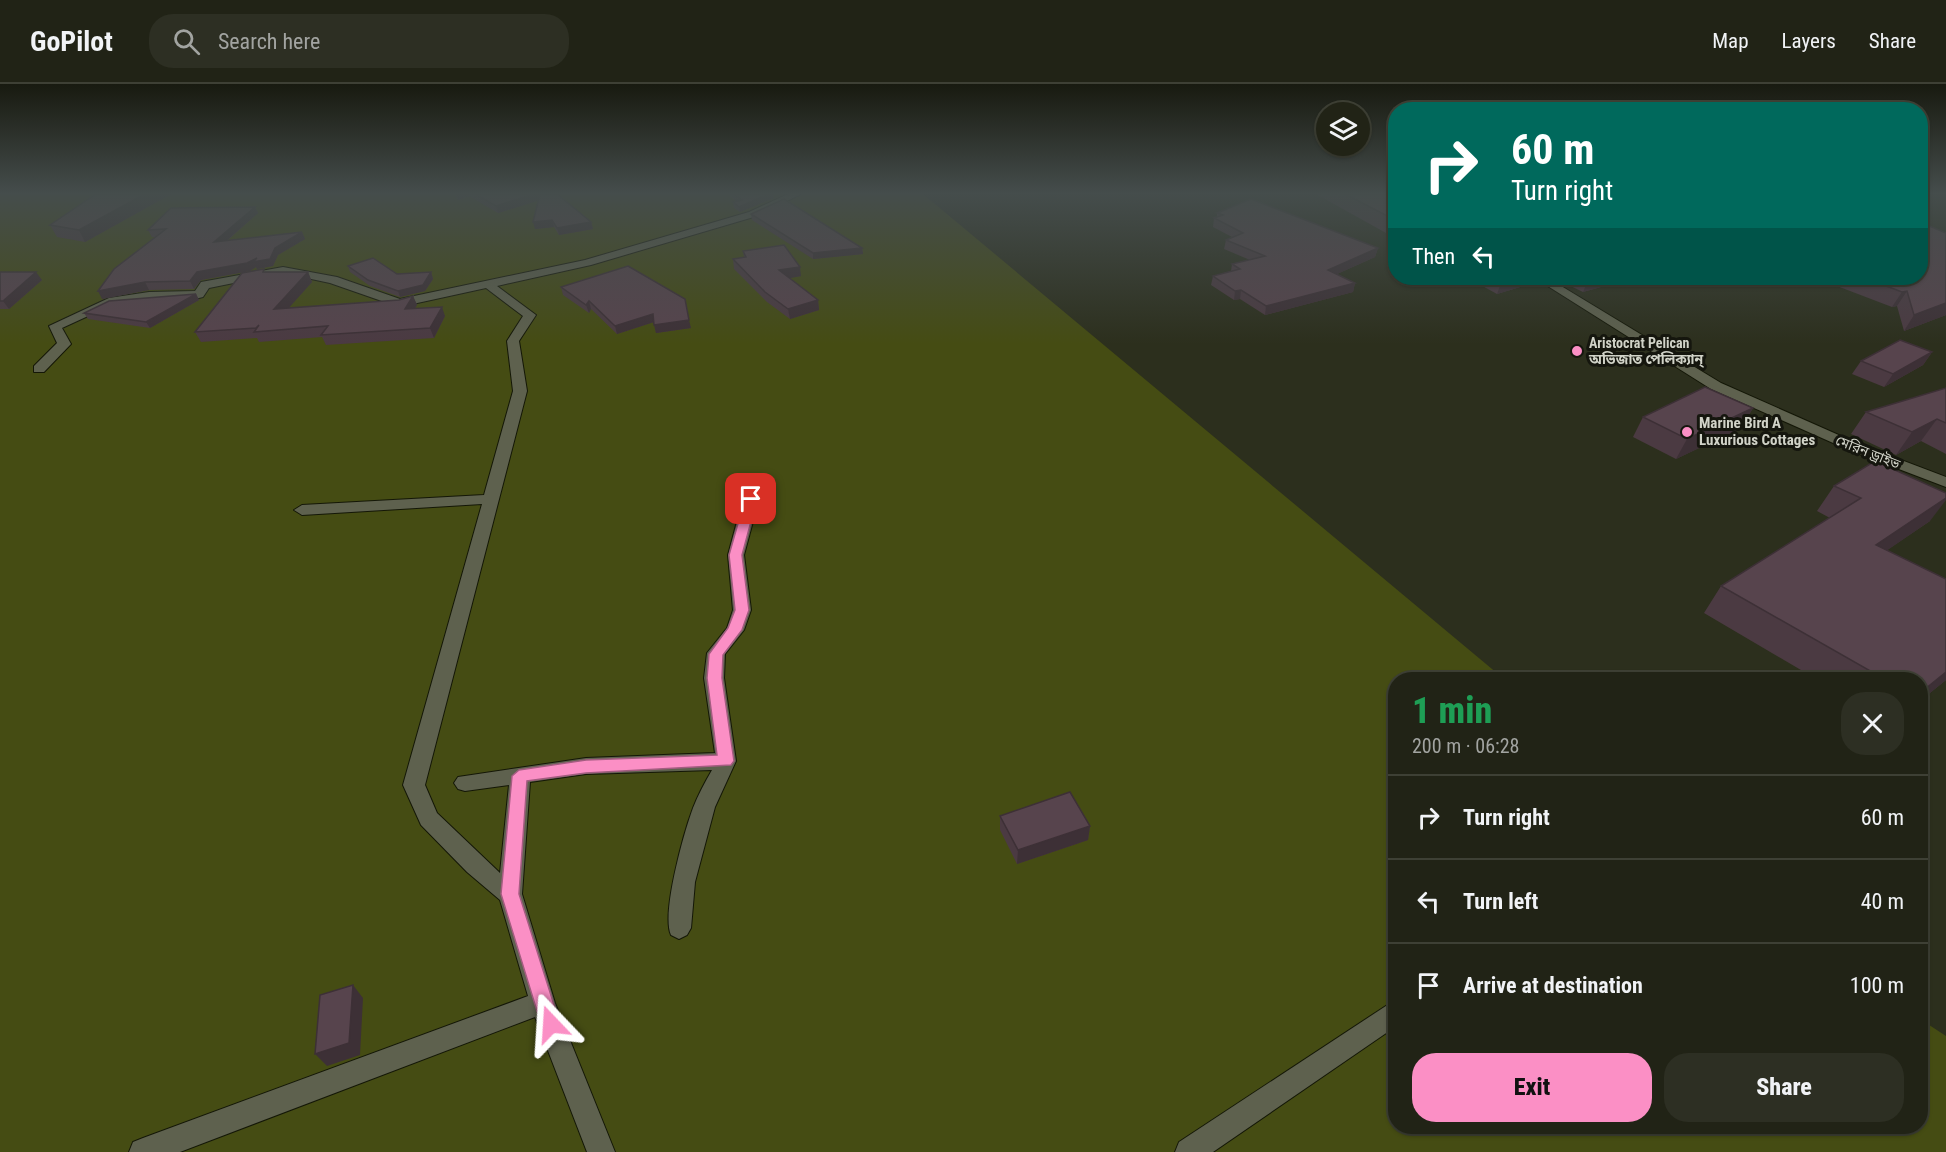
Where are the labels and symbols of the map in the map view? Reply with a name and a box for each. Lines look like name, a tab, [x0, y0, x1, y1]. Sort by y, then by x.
place label: Aristocrat Pelican অভিজাত পেলিক্যান্	[1588, 335, 1704, 368]
marker: Aristocrat Pelican অভিজাত পেলিক্যান্	[1570, 344, 1584, 358]
place label: Marine Bird A Luxurious Cottages	[1699, 414, 1815, 449]
marker: Marine Bird A Luxurious Cottages	[1680, 425, 1694, 439]
street label: মেরিন ড্রাইভ	[1833, 432, 1903, 473]
pin	[725, 473, 776, 524]
position arrow	[519, 992, 583, 1056]

